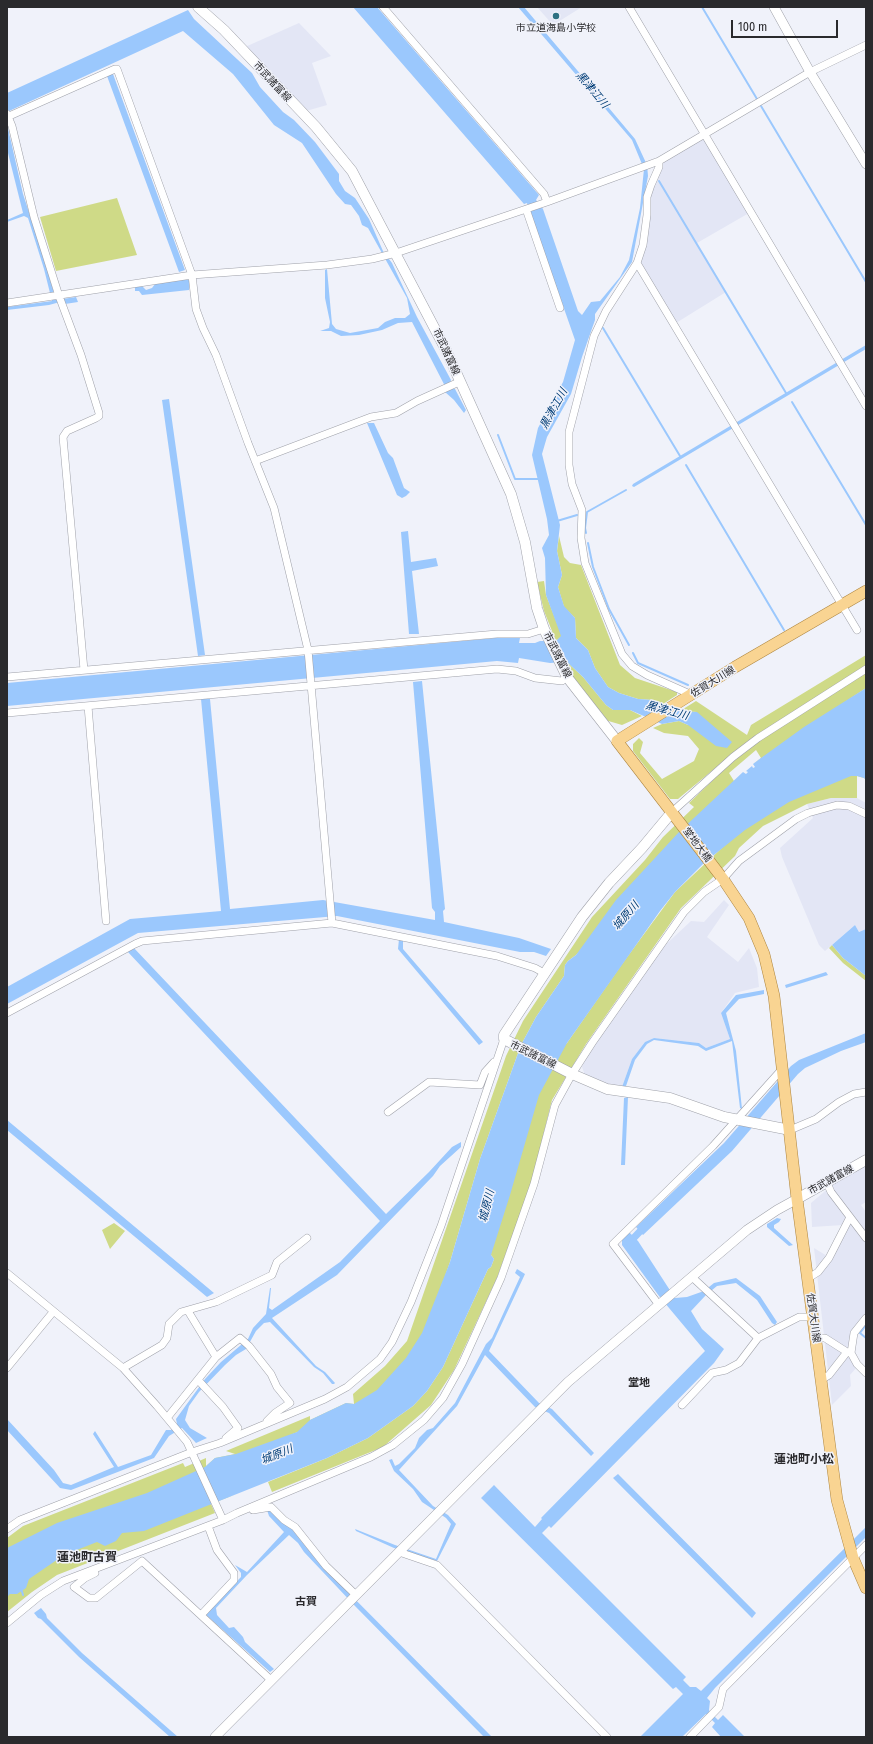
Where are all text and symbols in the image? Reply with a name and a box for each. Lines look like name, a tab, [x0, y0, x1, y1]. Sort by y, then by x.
marker: 市立道海島小学校	[551, 11, 561, 21]
scale bar	[733, 12, 840, 38]
text: 100 m	[738, 20, 767, 34]
place label: 市立道海島小学校	[516, 22, 596, 34]
street label: 市武諸富線	[251, 60, 293, 104]
water label: 黒津江川	[573, 69, 611, 111]
street label: 市武諸富線	[430, 327, 462, 377]
water label: 黒津江川	[538, 387, 570, 431]
street label: 市武諸富線	[540, 630, 574, 680]
street label: 佐賀大川線	[689, 664, 737, 700]
water label: 黒津江川	[644, 699, 690, 723]
street label: 堂地大橋	[680, 825, 714, 865]
water label: 城原川	[610, 899, 642, 933]
street label: 市武諸富線	[508, 1039, 558, 1071]
street label: 市武諸富線	[806, 1163, 856, 1197]
water label: 城原川	[477, 1188, 497, 1224]
street label: 佐賀大川線	[804, 1292, 822, 1344]
district label: 堂地	[628, 1376, 650, 1390]
water label: 城原川	[259, 1443, 295, 1467]
district label: 蓮池町小松	[774, 1453, 834, 1467]
district label: 蓮池町古賀	[57, 1551, 117, 1565]
district label: 古賀	[295, 1595, 317, 1609]

